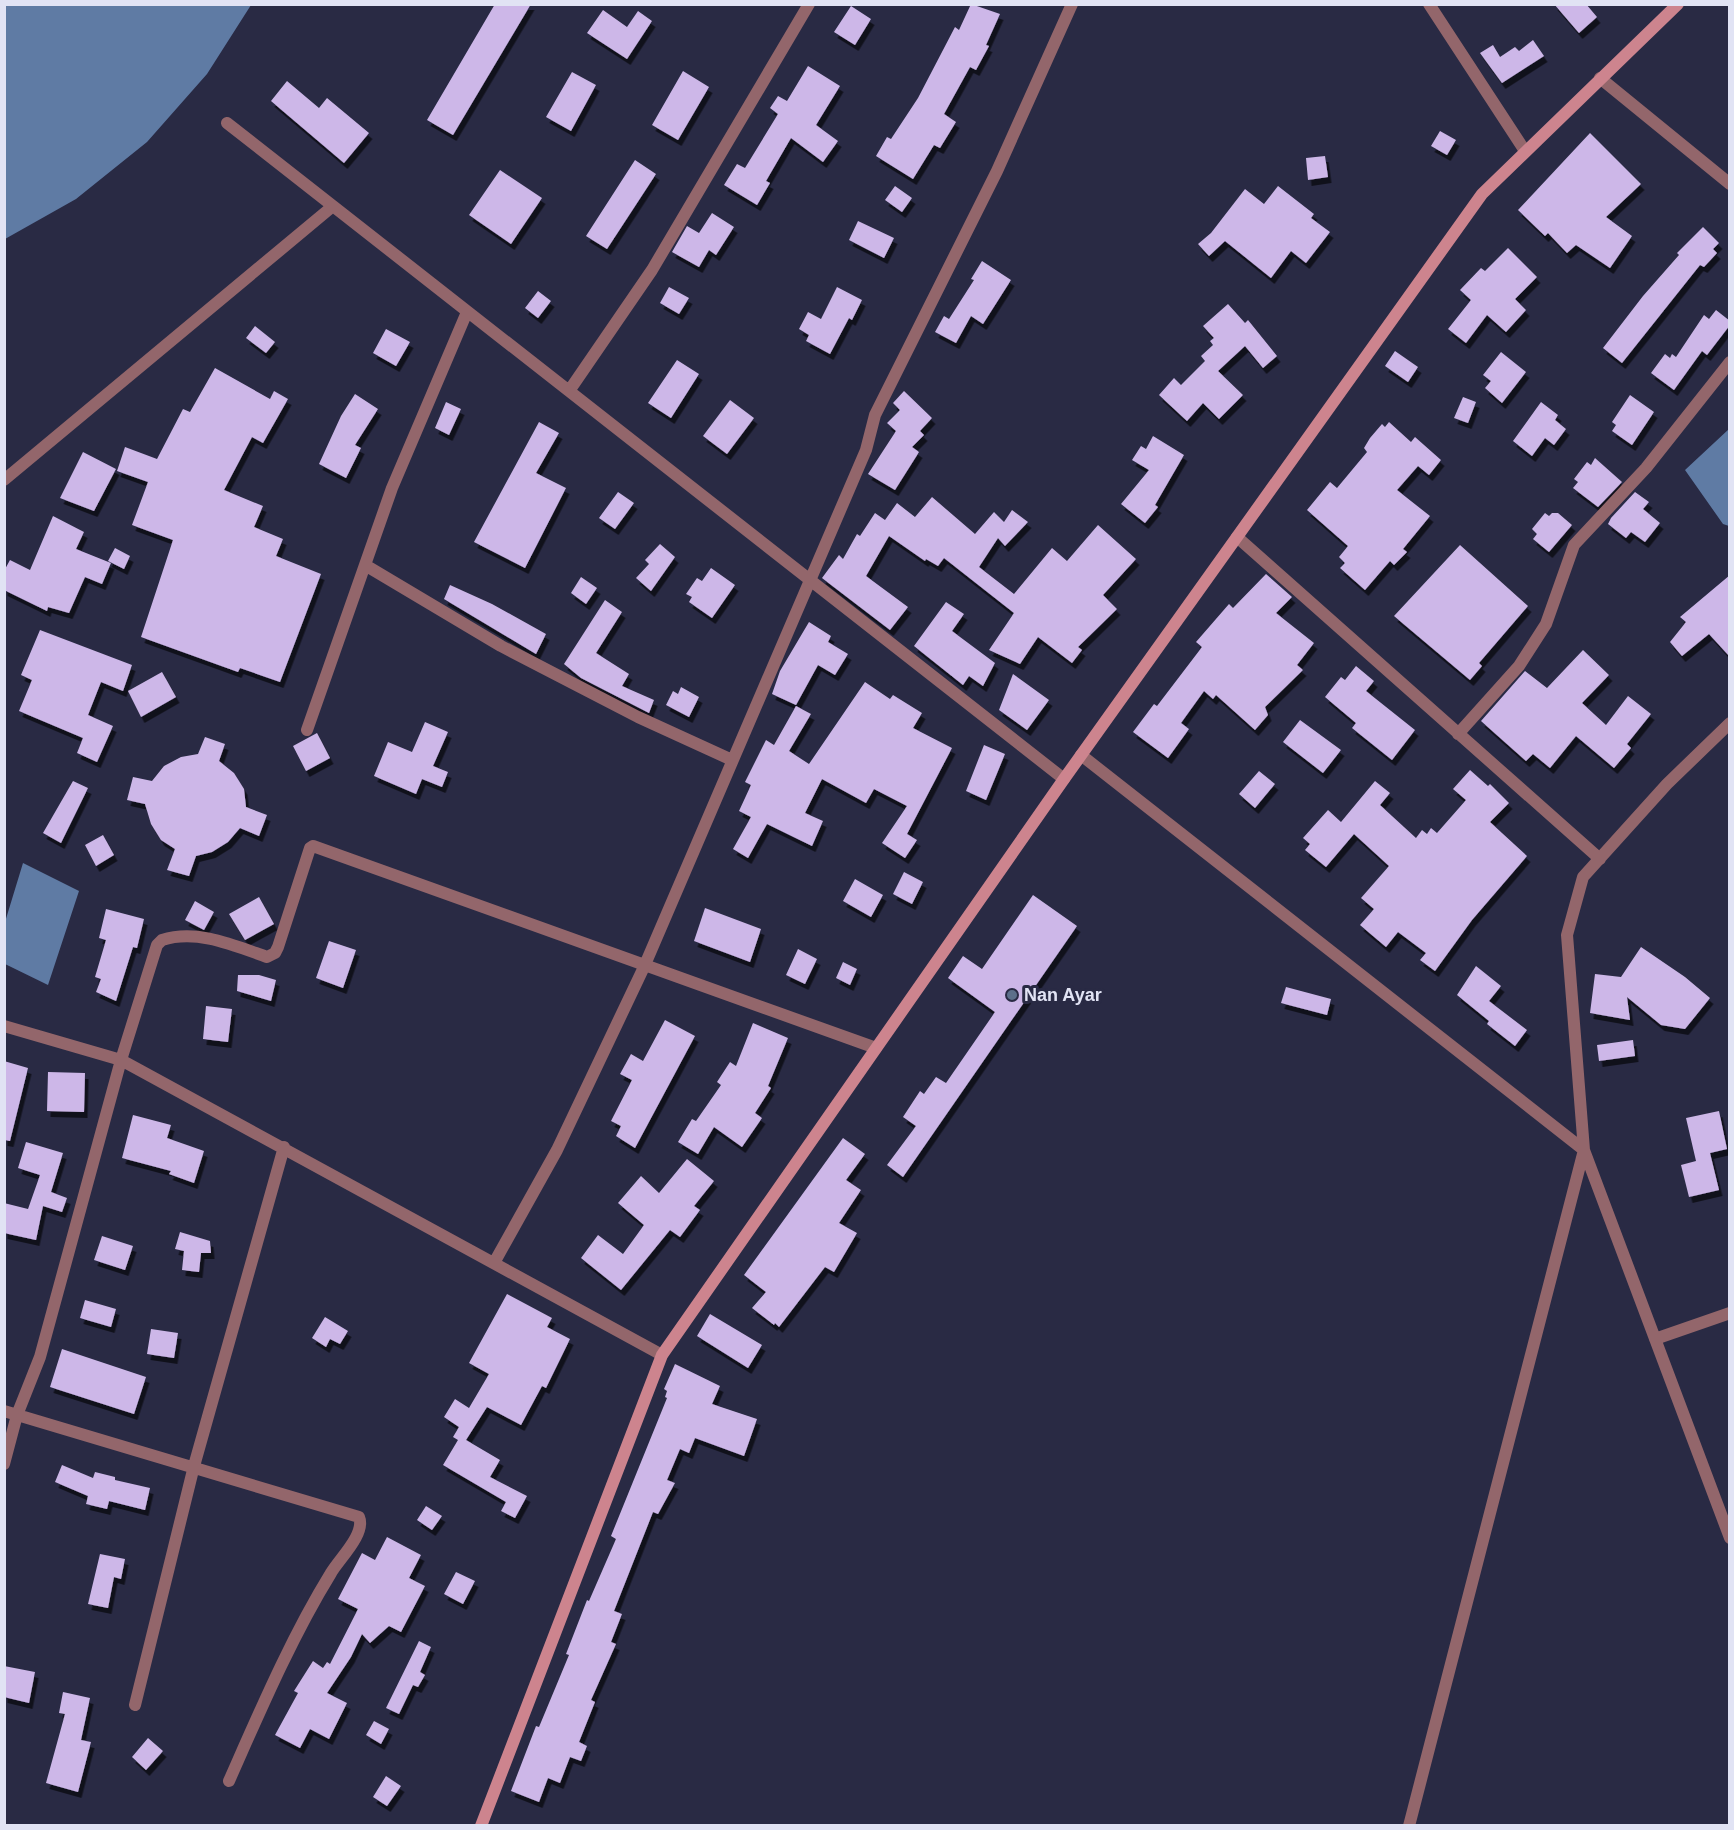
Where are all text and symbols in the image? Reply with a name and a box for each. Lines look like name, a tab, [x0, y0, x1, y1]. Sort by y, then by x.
place label: Nan Ayar	[1024, 985, 1102, 1005]
marker: Nan Ayar	[1005, 988, 1019, 1002]

